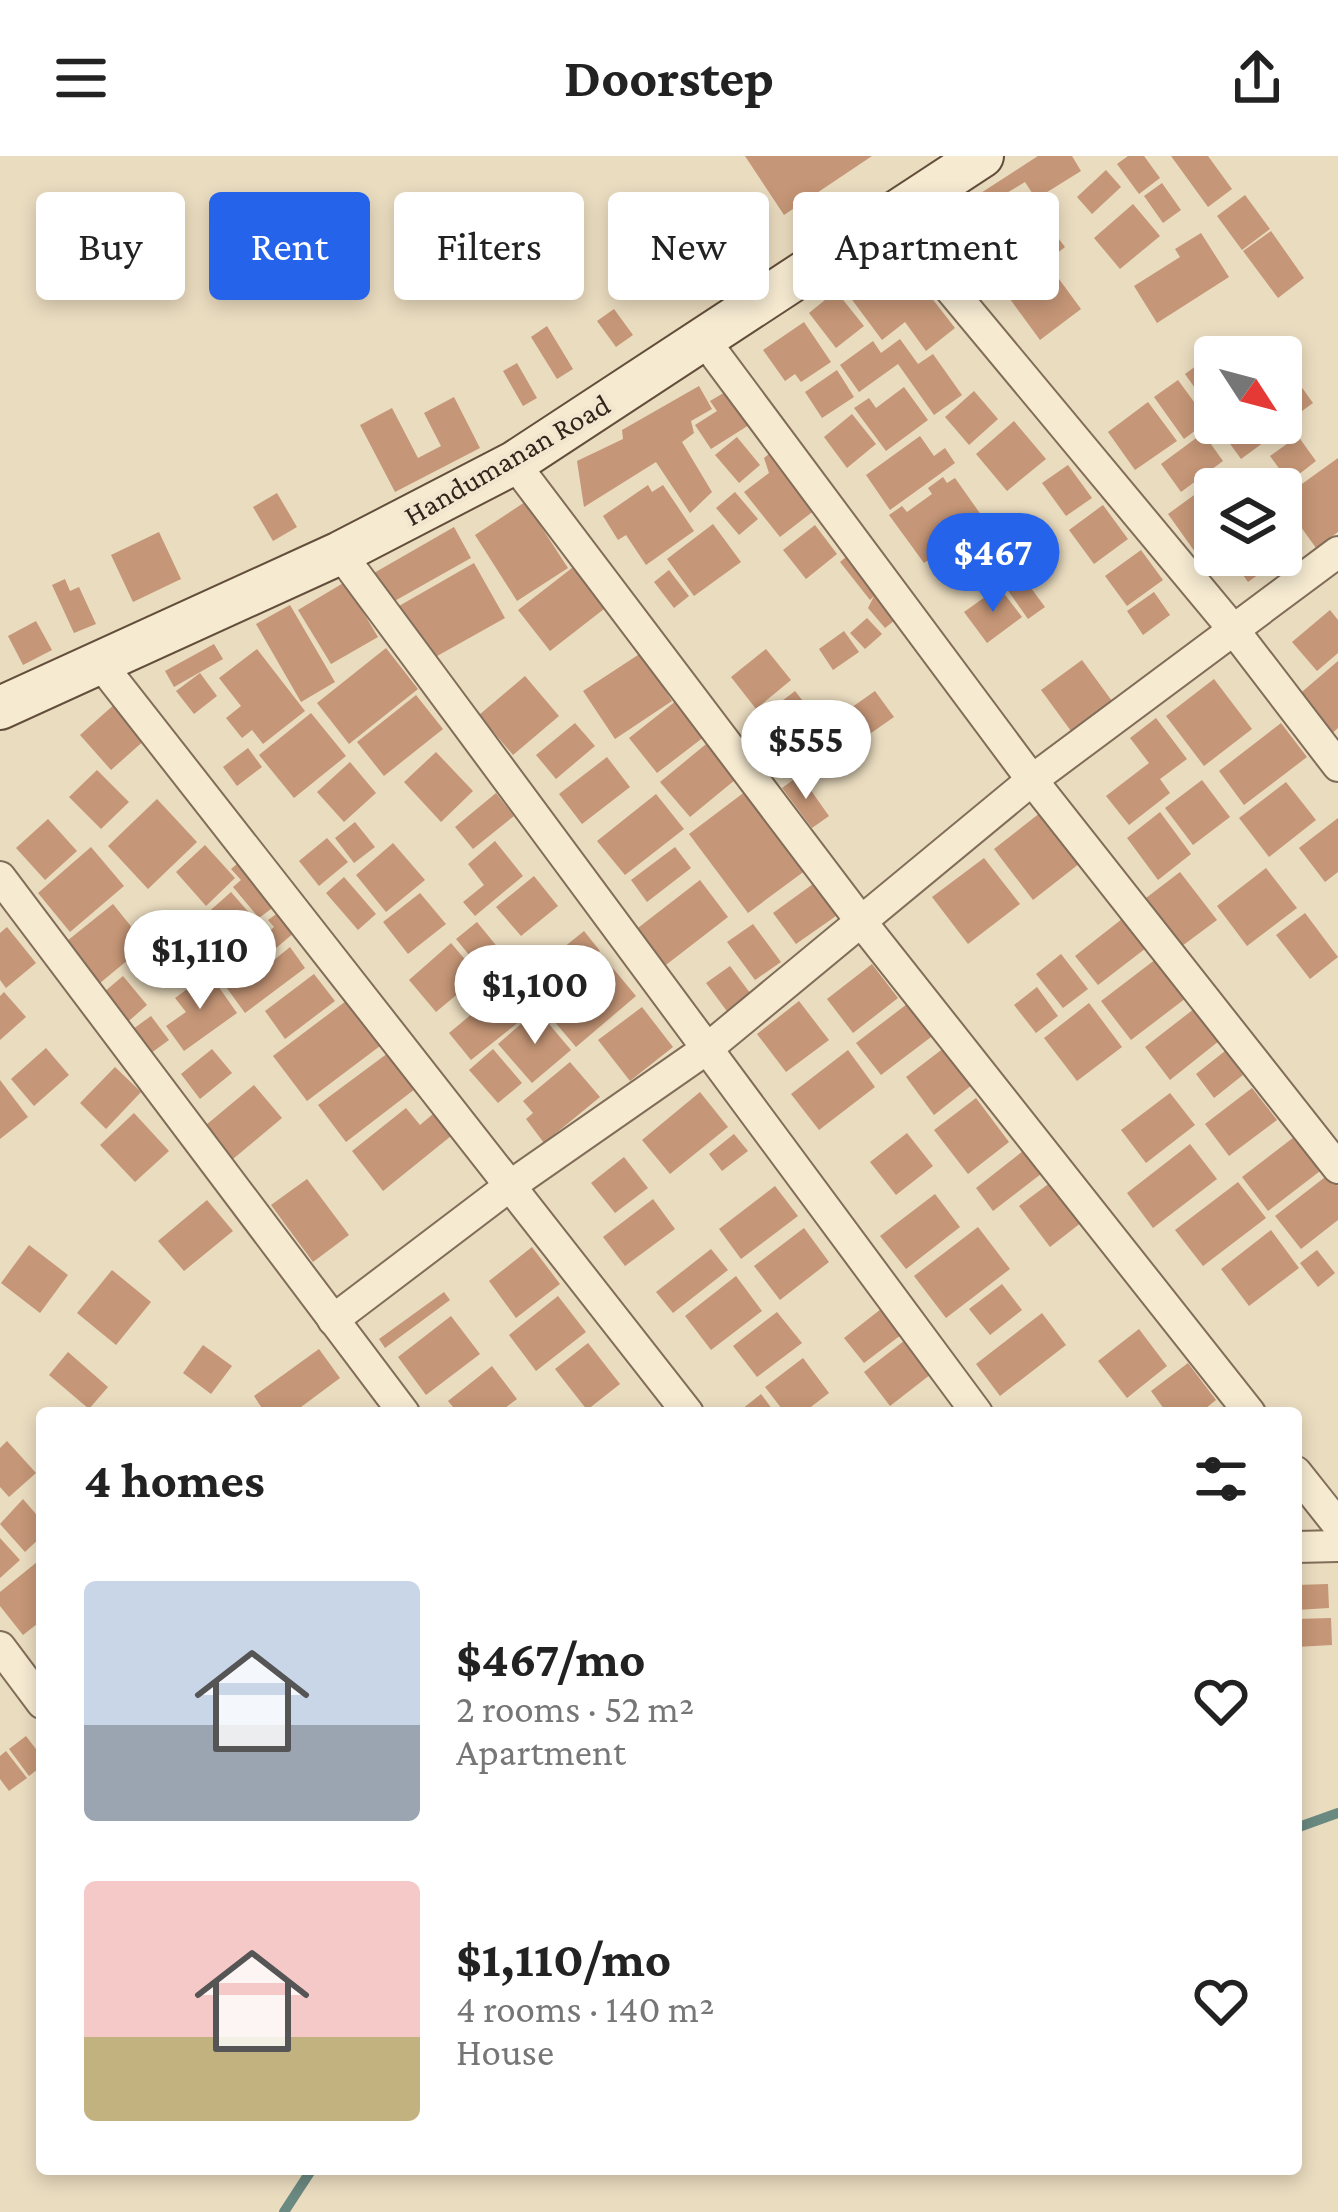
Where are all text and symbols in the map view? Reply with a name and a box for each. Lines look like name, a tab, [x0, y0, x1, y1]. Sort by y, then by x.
icon: menu	[48, 45, 114, 111]
icon: share	[1224, 45, 1290, 111]
text: Doorstep	[564, 48, 774, 108]
chip: Buy	[36, 192, 185, 300]
chip: Rent	[209, 192, 370, 300]
chip: Filters	[394, 192, 584, 300]
chip: New	[608, 192, 769, 300]
chip: Apartment	[793, 192, 1059, 300]
north arrow	[1194, 336, 1302, 444]
map controls	[1194, 336, 1302, 576]
street label: Handumanan Road	[398, 387, 616, 532]
button: layers	[1194, 468, 1302, 576]
pin: $467	[922, 513, 1064, 615]
text: $467	[953, 530, 1033, 573]
pin: $555	[735, 700, 877, 802]
text: $555	[768, 717, 844, 760]
pin: $1,110	[102, 910, 298, 1012]
text: $1,110	[151, 927, 249, 970]
pin: $1,100	[437, 945, 633, 1047]
text: $1,100	[482, 962, 588, 1005]
icon: filters	[1188, 1446, 1254, 1512]
text: 4 homes	[84, 1451, 265, 1508]
icon: home	[180, 1629, 324, 1773]
text: $467/mo	[456, 1630, 646, 1687]
icon: heart	[1188, 1668, 1254, 1734]
text: 2 rooms · 52 m²	[456, 1687, 694, 1730]
text: Apartment	[456, 1730, 626, 1773]
icon: home	[180, 1929, 324, 2073]
text: $1,110/mo	[456, 1930, 671, 1987]
icon: heart	[1188, 1968, 1254, 2034]
text: 4 rooms · 140 m²	[456, 1987, 714, 2030]
text: House	[456, 2030, 554, 2073]

